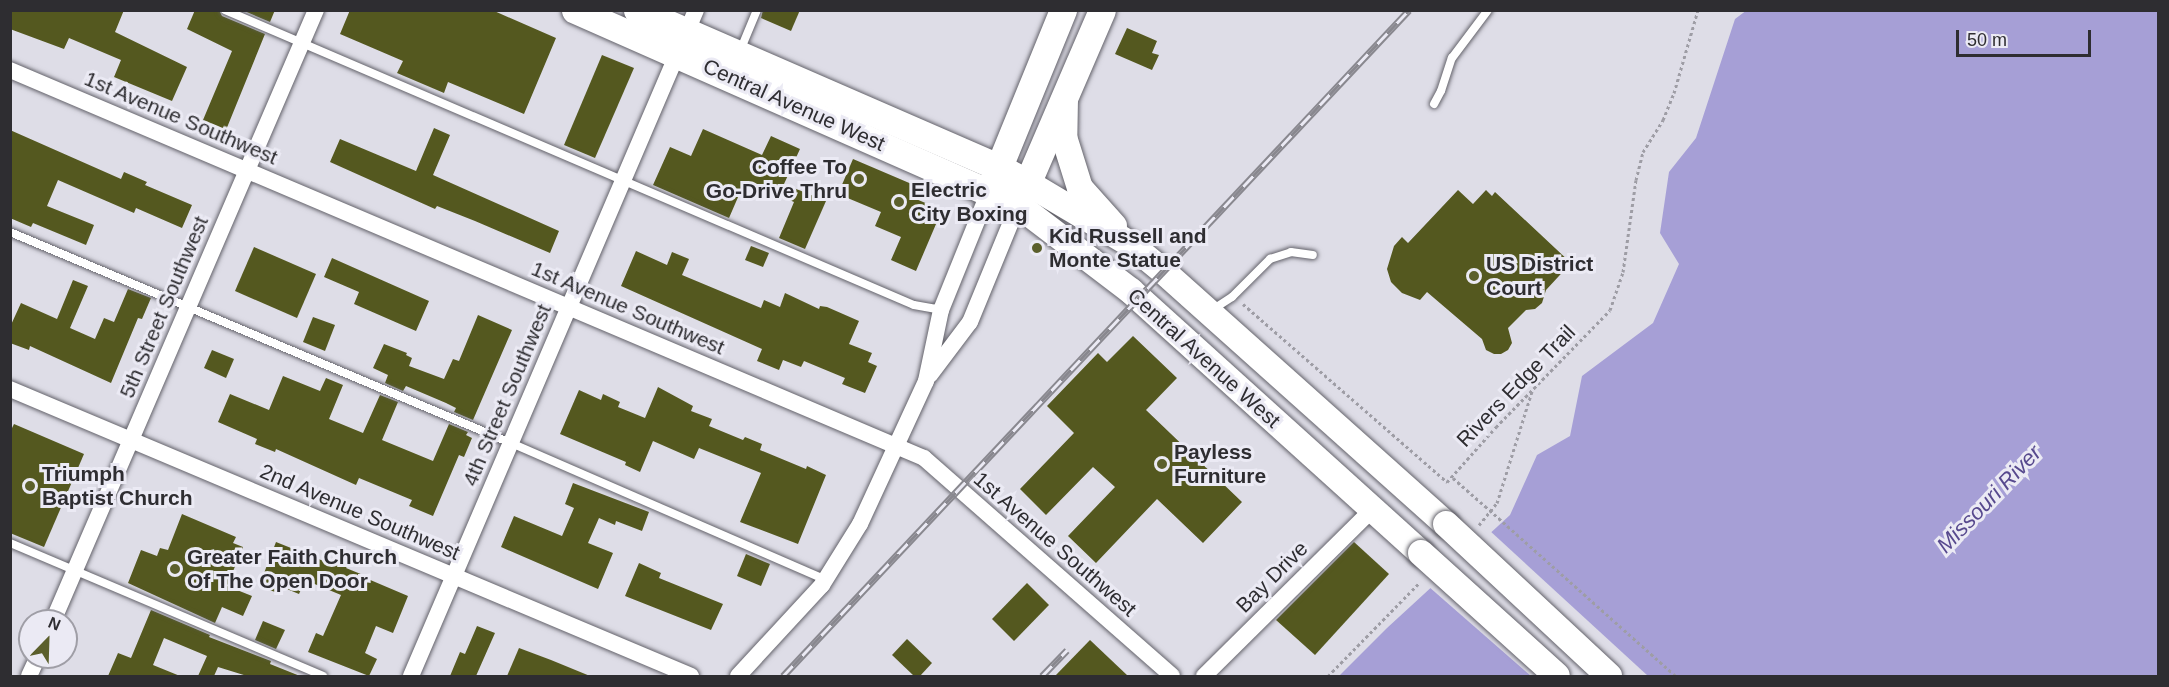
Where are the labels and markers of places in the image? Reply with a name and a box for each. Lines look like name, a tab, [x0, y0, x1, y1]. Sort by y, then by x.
place label: Coffee To Go-Drive Thru	[706, 154, 847, 204]
marker: Coffee To Go-Drive Thru	[852, 172, 866, 186]
place label: Electric City Boxing	[911, 177, 1028, 227]
marker: Electric City Boxing	[892, 195, 906, 209]
place label: Kid Russell and Monte Statue	[1049, 223, 1207, 273]
marker: Kid Russell and Monte Statue	[1030, 241, 1044, 255]
place label: US District Court	[1486, 251, 1593, 301]
marker: US District Court	[1467, 269, 1481, 283]
place label: Payless Furniture	[1174, 439, 1266, 489]
marker: Payless Furniture	[1155, 457, 1169, 471]
place label: Triumph Baptist Church	[42, 461, 193, 511]
marker: Triumph Baptist Church	[23, 479, 37, 493]
place label: Greater Faith Church Of The Open Door	[187, 544, 397, 594]
marker: Greater Faith Church Of The Open Door	[168, 562, 182, 576]

